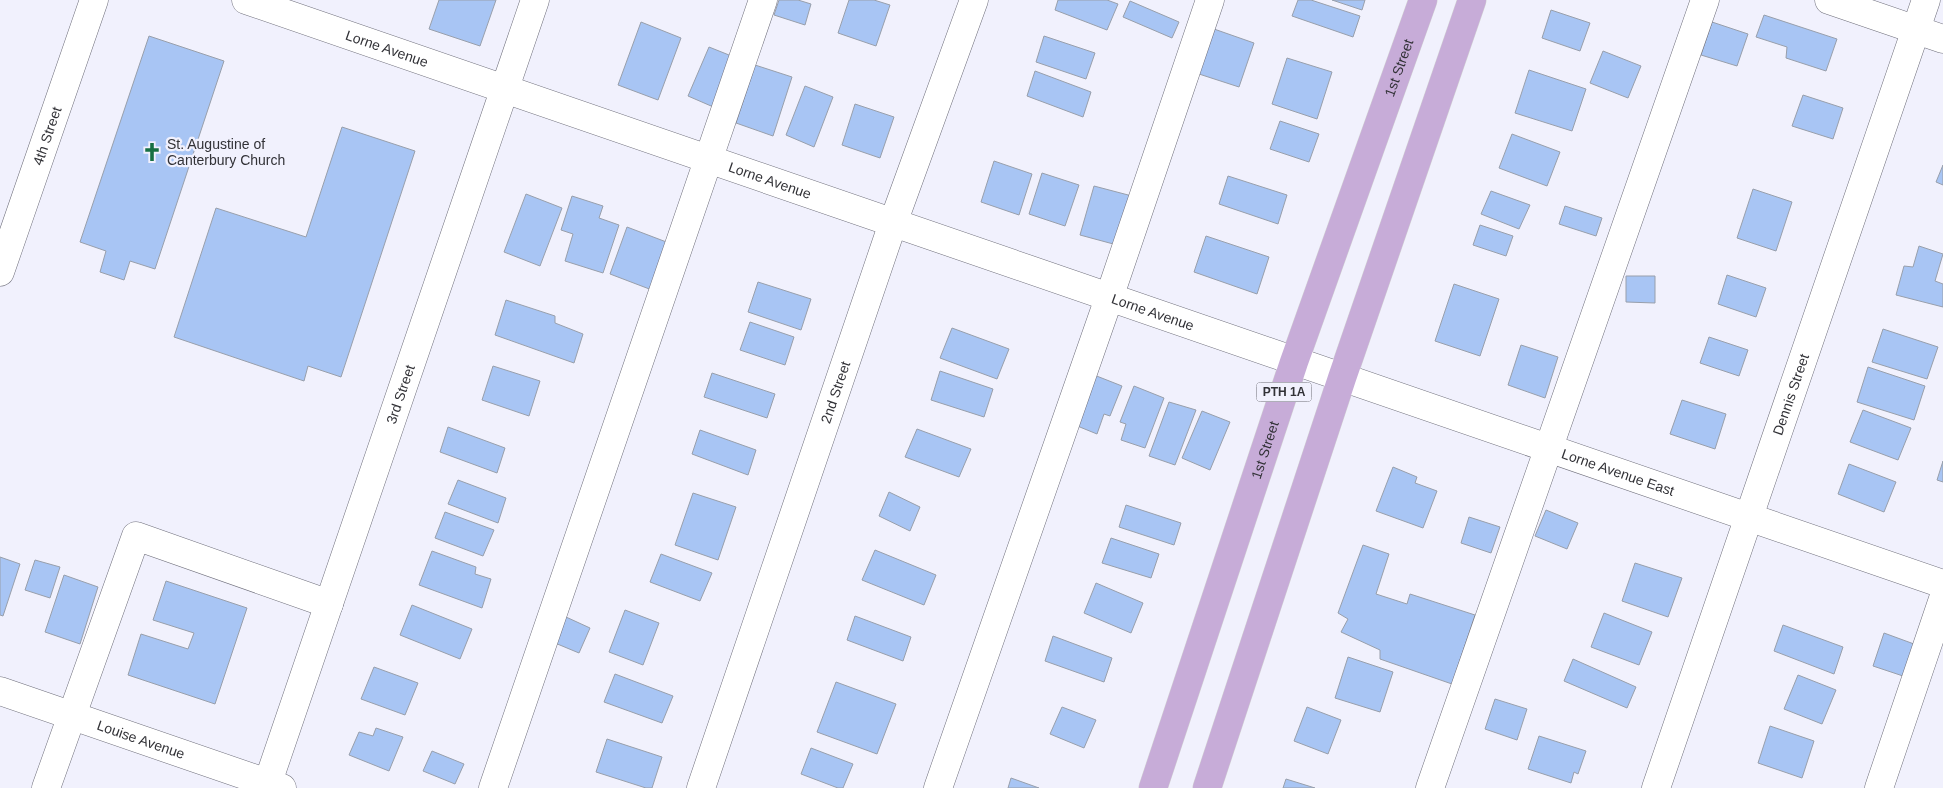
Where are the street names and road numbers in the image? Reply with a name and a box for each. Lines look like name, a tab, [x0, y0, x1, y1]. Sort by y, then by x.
street label: Lorne Avenue	[344, 27, 430, 70]
street label: 1st Street	[1381, 37, 1416, 99]
street label: 4th Street	[30, 104, 65, 167]
street label: Lorne Avenue	[726, 159, 813, 202]
street label: Lorne Avenue	[1109, 290, 1196, 334]
street label: Dennis Street	[1770, 352, 1812, 437]
street label: 2nd Street	[818, 359, 854, 425]
street label: 3rd Street	[383, 362, 418, 426]
road number: PTH 1A	[1256, 382, 1312, 402]
street label: 1st Street	[1248, 419, 1282, 481]
street label: Lorne Avenue East	[1560, 445, 1677, 499]
street label: Louise Avenue	[95, 717, 187, 762]

